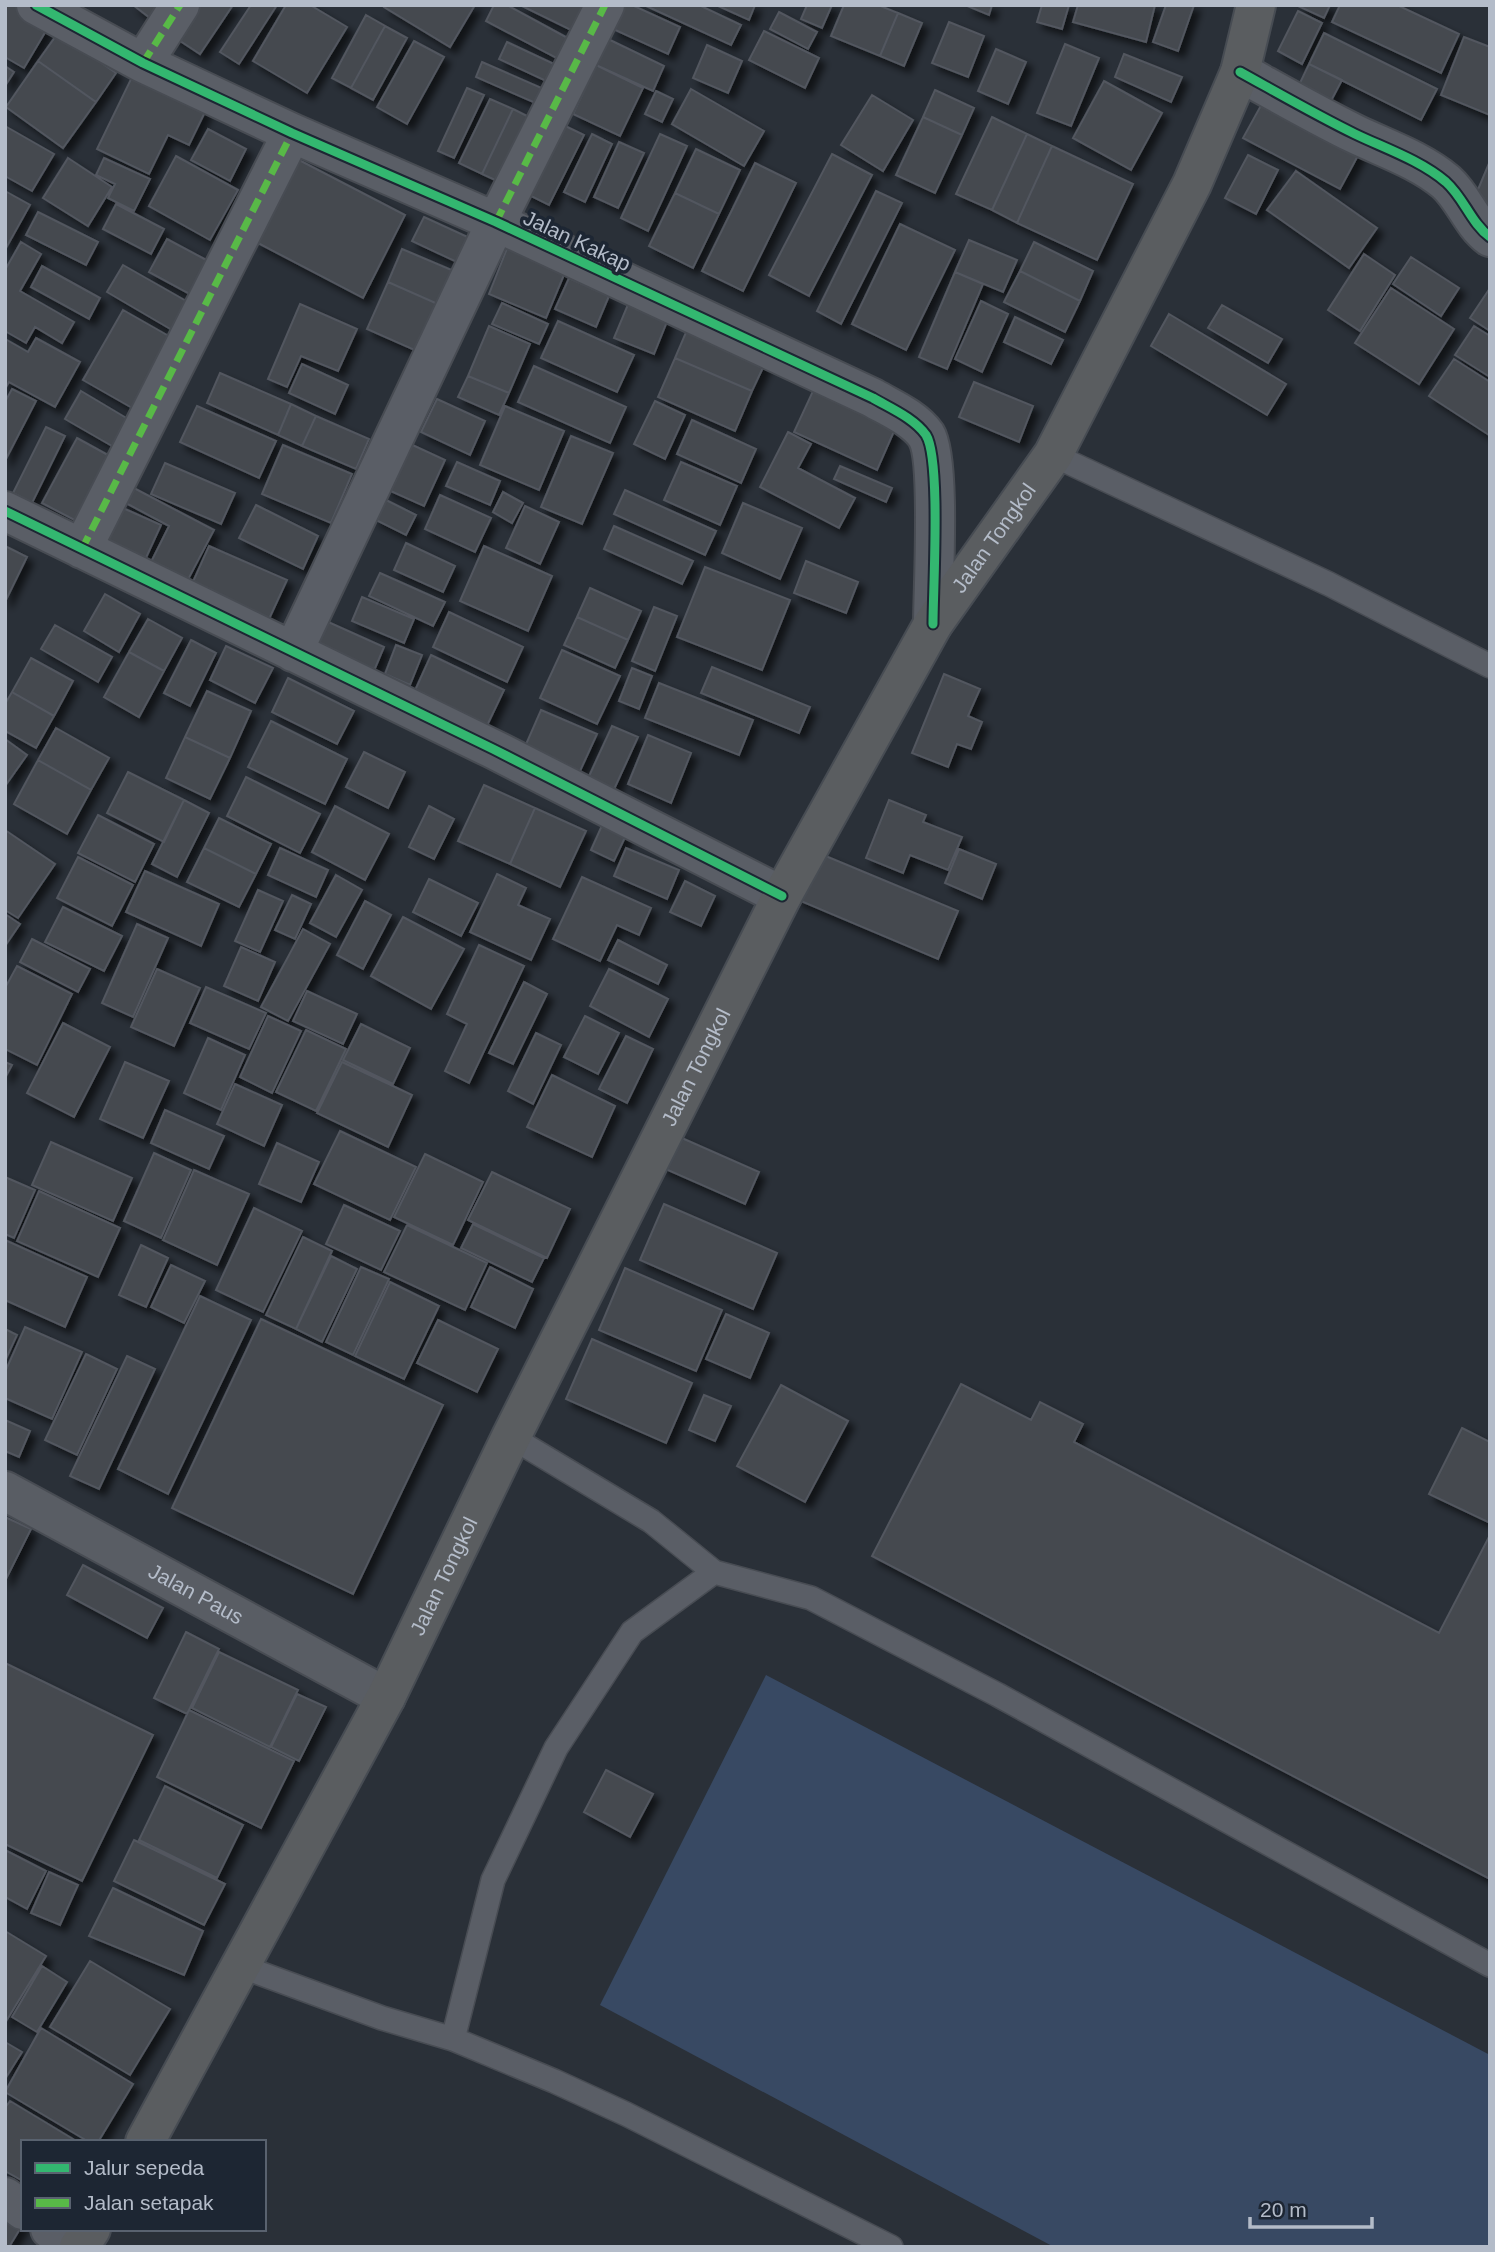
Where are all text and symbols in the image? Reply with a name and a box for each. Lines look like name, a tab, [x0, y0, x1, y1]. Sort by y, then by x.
street label: Jalan Kakap	[520, 206, 634, 275]
street label: Jalan Tongkol	[947, 479, 1040, 597]
street label: Jalan Tongkol	[657, 1005, 735, 1130]
street label: Jalan Tongkol	[405, 1513, 482, 1639]
street label: Jalan Paus	[145, 1559, 247, 1629]
legend	[21, 2140, 266, 2231]
text: Jalur sepeda	[84, 2156, 205, 2179]
scale bar	[1250, 2186, 1372, 2230]
text: Jalan setapak	[84, 2191, 214, 2214]
text: 20 m	[1260, 2198, 1307, 2221]

